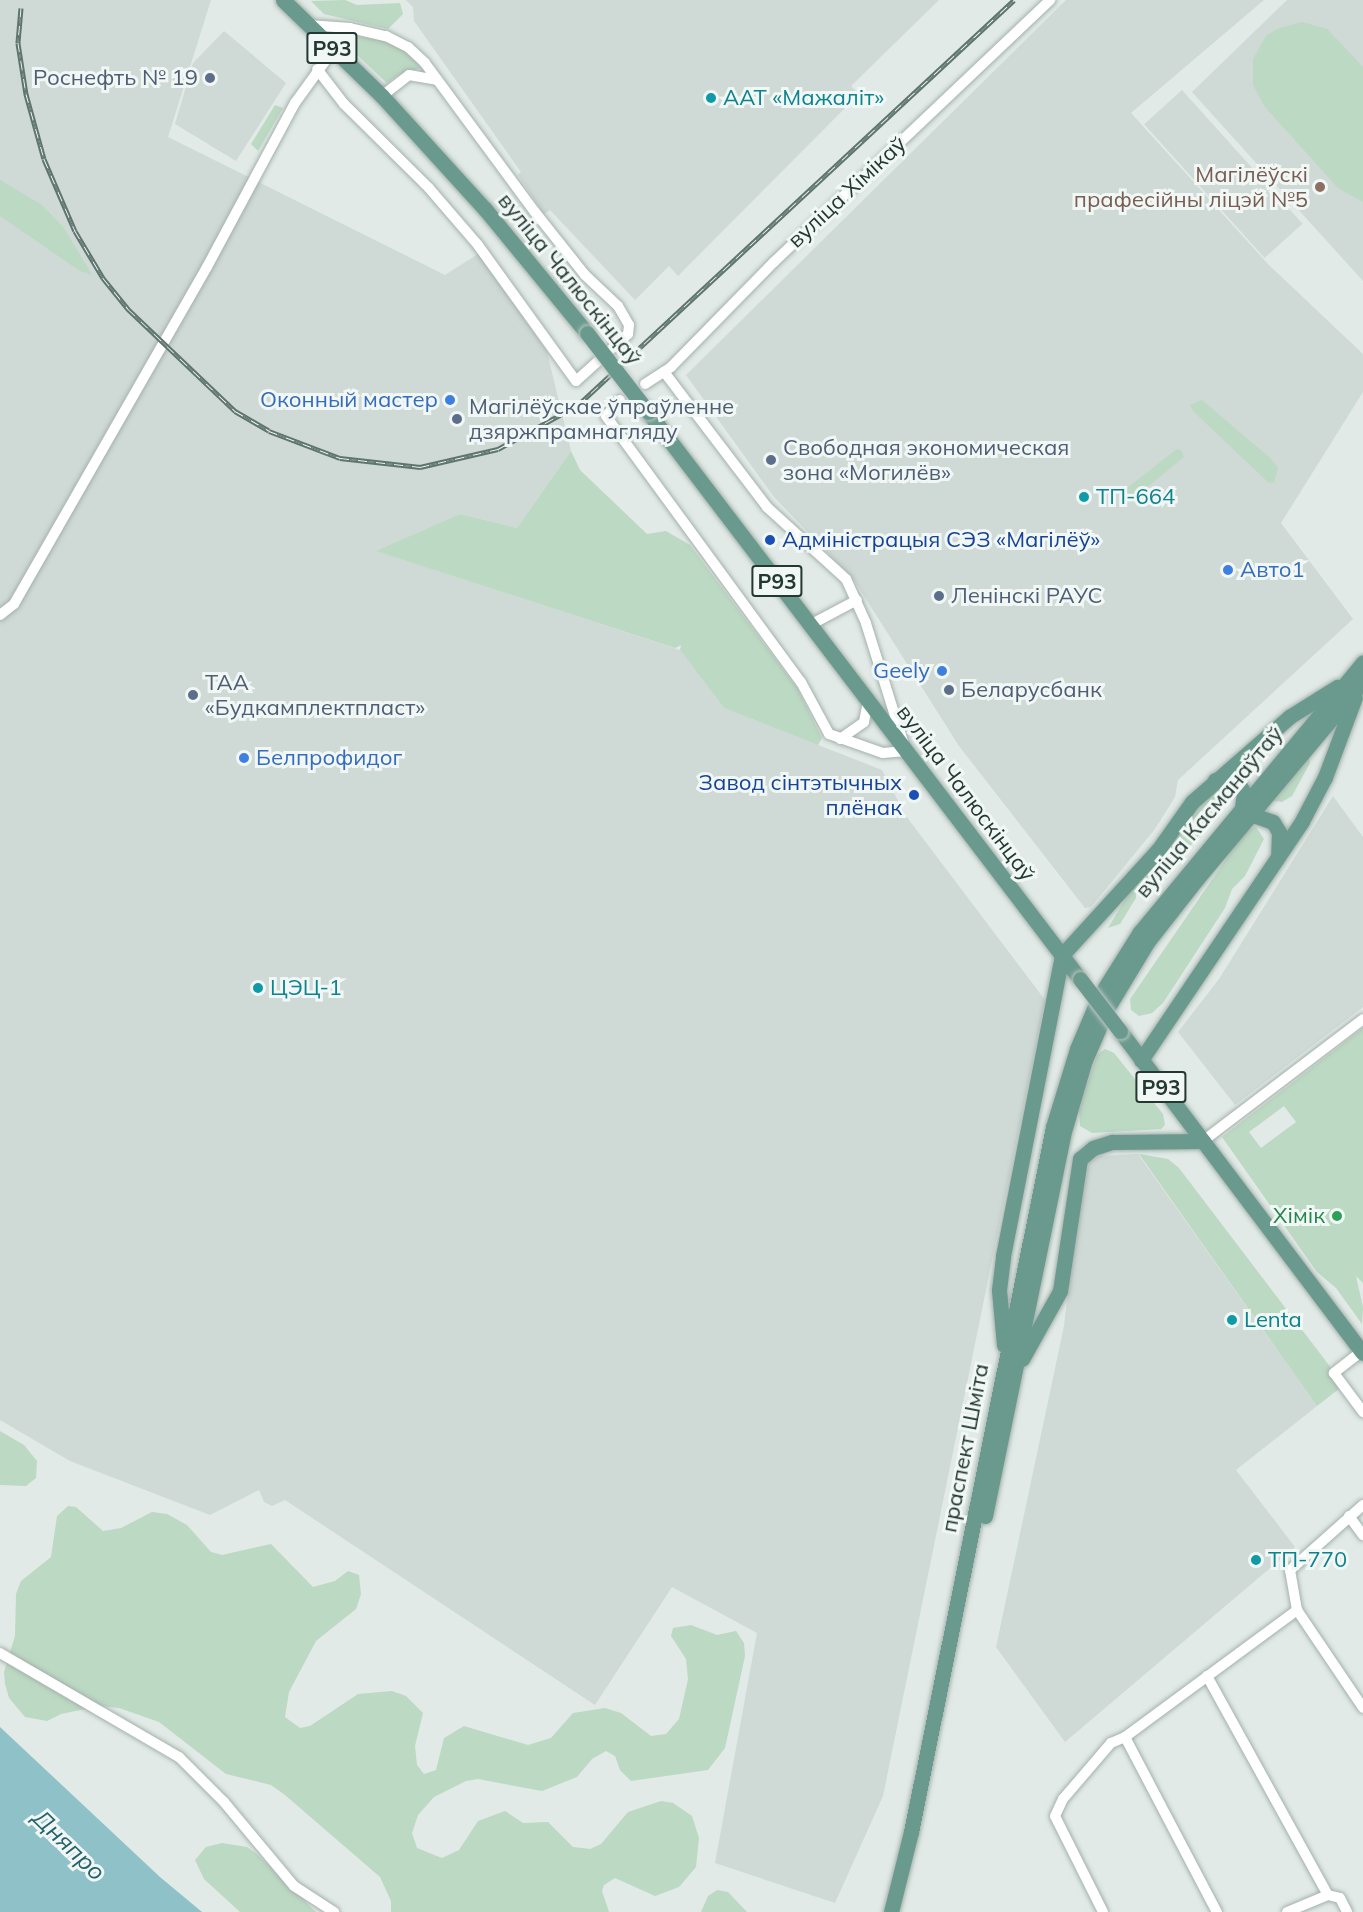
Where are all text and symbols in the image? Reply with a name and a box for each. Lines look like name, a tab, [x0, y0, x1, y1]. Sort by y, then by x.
road number: Р93	[305, 30, 359, 66]
place label: Роснефть № 19	[33, 65, 198, 91]
marker: Роснефть № 19	[203, 71, 217, 85]
place label: ААТ «Мажаліт»	[723, 85, 884, 111]
marker: ААТ «Мажаліт»	[704, 91, 718, 105]
street label: вуліца Хімікаў	[783, 131, 911, 253]
place label: Магілёўскі прафесійны ліцэй №5	[1074, 161, 1308, 212]
marker: Магілёўскі прафесійны ліцэй №5	[1313, 180, 1327, 194]
street label: вуліца Чалюскінцаў	[493, 188, 647, 370]
place label: Оконный мастер	[260, 387, 438, 413]
marker: Оконный мастер	[443, 393, 457, 407]
place label: Магілёўскае ўпраўленне дзяржпрамнагляду	[469, 393, 734, 445]
marker: Магілёўскае ўпраўленне дзяржпрамнагляду	[450, 412, 464, 426]
place label: Свободная экономическая зона «Могилёв»	[783, 434, 1069, 486]
marker: Свободная экономическая зона «Могилёв»	[764, 453, 778, 467]
place label: ТП-664	[1096, 484, 1175, 510]
marker: ТП-664	[1077, 490, 1091, 504]
place label: Адміністрацыя СЭЗ «Магілёў»	[782, 527, 1100, 553]
marker: Адміністрацыя СЭЗ «Магілёў»	[763, 533, 777, 547]
place label: Авто1	[1240, 557, 1305, 583]
road number: Р93	[750, 563, 804, 599]
marker: Авто1	[1221, 563, 1235, 577]
place label: Ленінскі РАУС	[951, 583, 1103, 609]
marker: Ленінскі РАУС	[932, 589, 946, 603]
place label: Geely	[873, 658, 930, 684]
marker: Geely	[935, 664, 949, 678]
place label: ТАА «Будкамплектпласт»	[205, 669, 425, 720]
place label: Беларусбанк	[961, 677, 1102, 703]
marker: Беларусбанк	[942, 683, 956, 697]
marker: ТАА «Будкамплектпласт»	[186, 688, 200, 702]
street label: вуліца Чалюскінцаў	[891, 700, 1041, 886]
street label: вуліца Касманаўтаў	[1130, 721, 1288, 903]
place label: Белпрофидог	[256, 745, 402, 771]
marker: Белпрофидог	[237, 751, 251, 765]
place label: Завод сінтэтычных плёнак	[699, 769, 902, 820]
marker: Завод сінтэтычных плёнак	[907, 788, 921, 802]
place label: ЦЭЦ-1	[270, 975, 342, 1001]
marker: ЦЭЦ-1	[251, 981, 265, 995]
road number: Р93	[1134, 1069, 1188, 1105]
place label: Хімік	[1273, 1203, 1325, 1229]
marker: Хімік	[1330, 1209, 1344, 1223]
place label: Lenta	[1244, 1307, 1302, 1333]
marker: Lenta	[1225, 1313, 1239, 1327]
street label: праспект Шміта	[936, 1361, 994, 1535]
place label: ТП-770	[1268, 1547, 1347, 1573]
marker: ТП-770	[1249, 1553, 1263, 1567]
water label: Дняпро	[27, 1804, 111, 1886]

